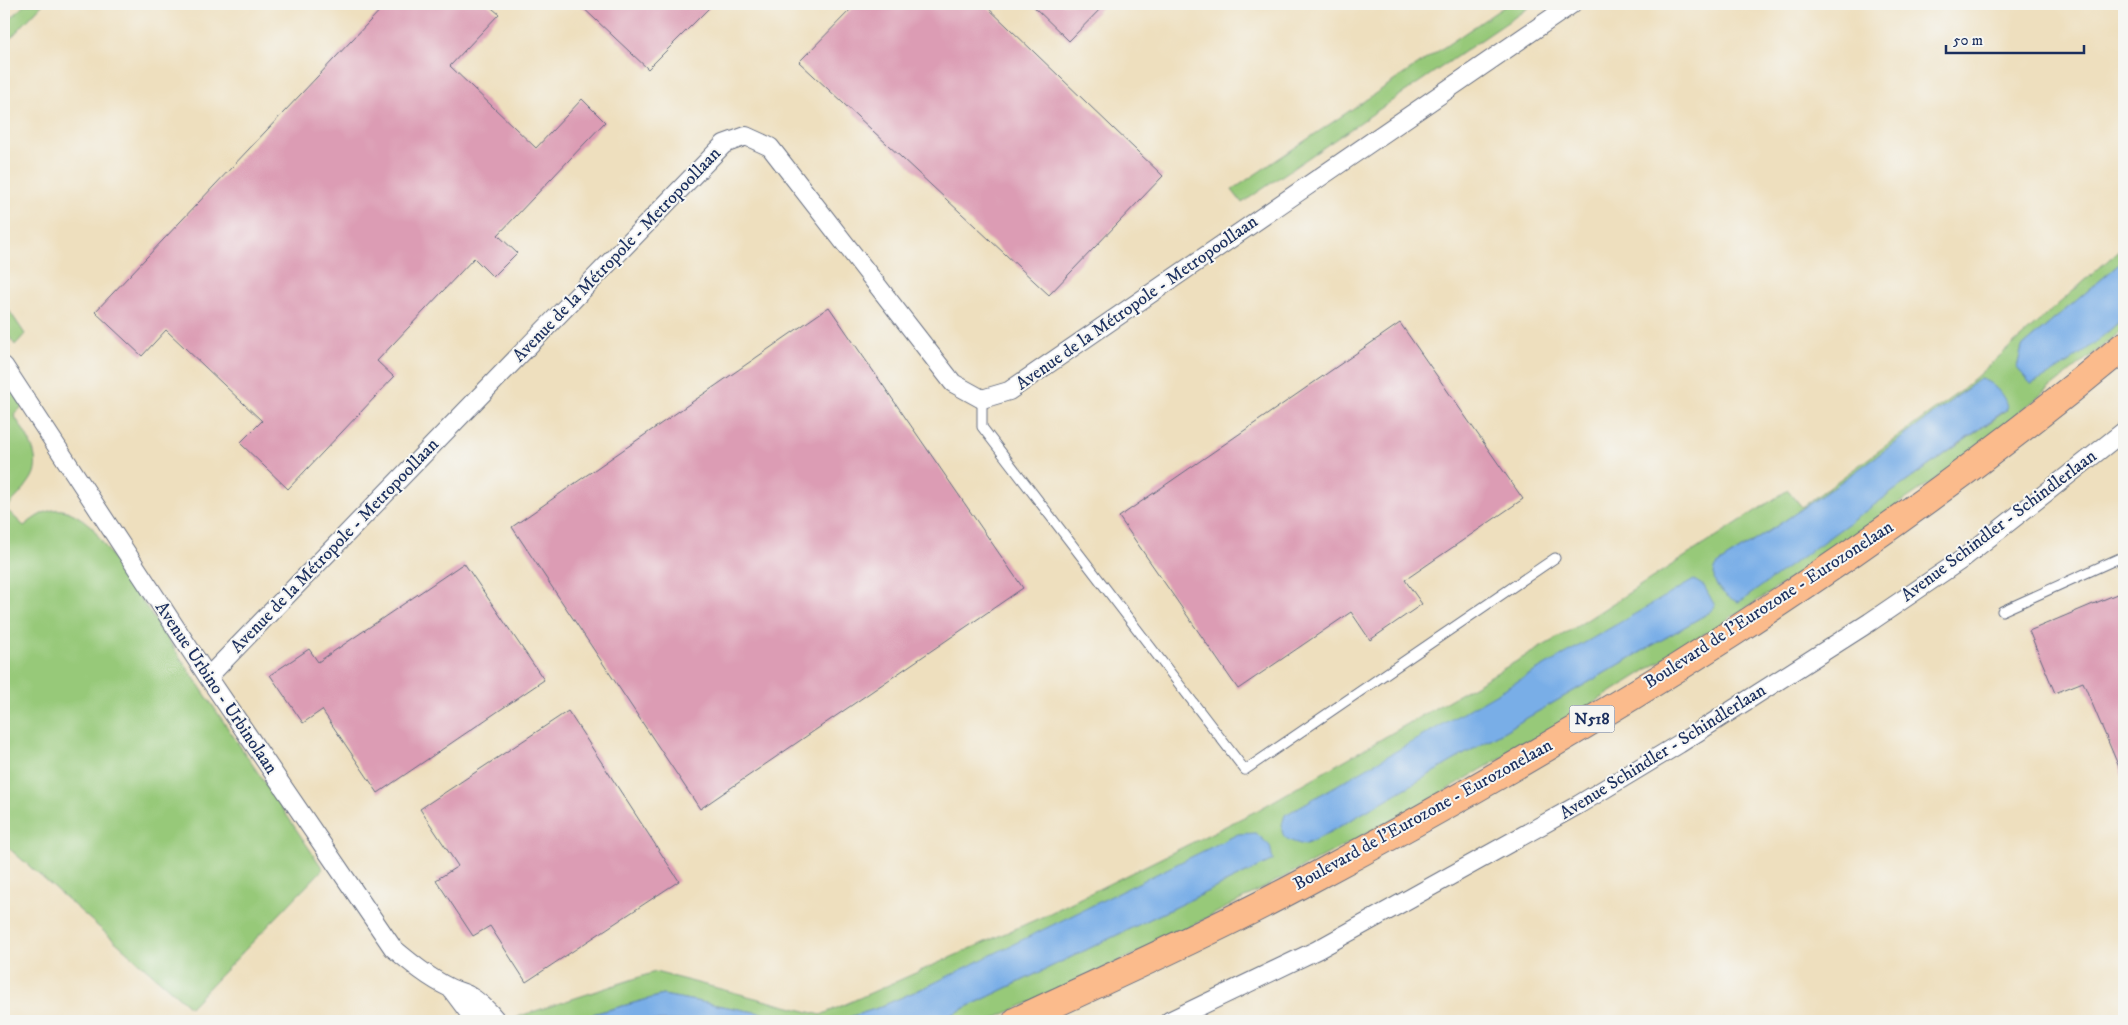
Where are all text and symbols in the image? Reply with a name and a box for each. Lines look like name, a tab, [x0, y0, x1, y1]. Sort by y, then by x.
scale bar	[1946, 22, 2083, 54]
text: 50 m	[1953, 31, 1983, 50]
street label: Avenue de la Métropole - Metropoollaan	[508, 143, 726, 367]
street label: Avenue de la Métropole - Metropoollaan	[1012, 210, 1263, 395]
street label: Avenue de la Métropole - Metropoollaan	[226, 434, 444, 658]
street label: Avenue Schindler - Schindlerlaan	[1897, 445, 2102, 607]
street label: Boulevard de l'Eurozone - Eurozonelaan	[1640, 516, 1898, 694]
street label: Avenue Urbino - Urbinolaan	[150, 598, 282, 779]
street label: Avenue Schindler - Schindlerlaan	[1556, 679, 1771, 825]
road number: N518	[1570, 706, 1614, 732]
street label: Boulevard de l'Eurozone - Eurozonelaan	[1290, 734, 1557, 896]

